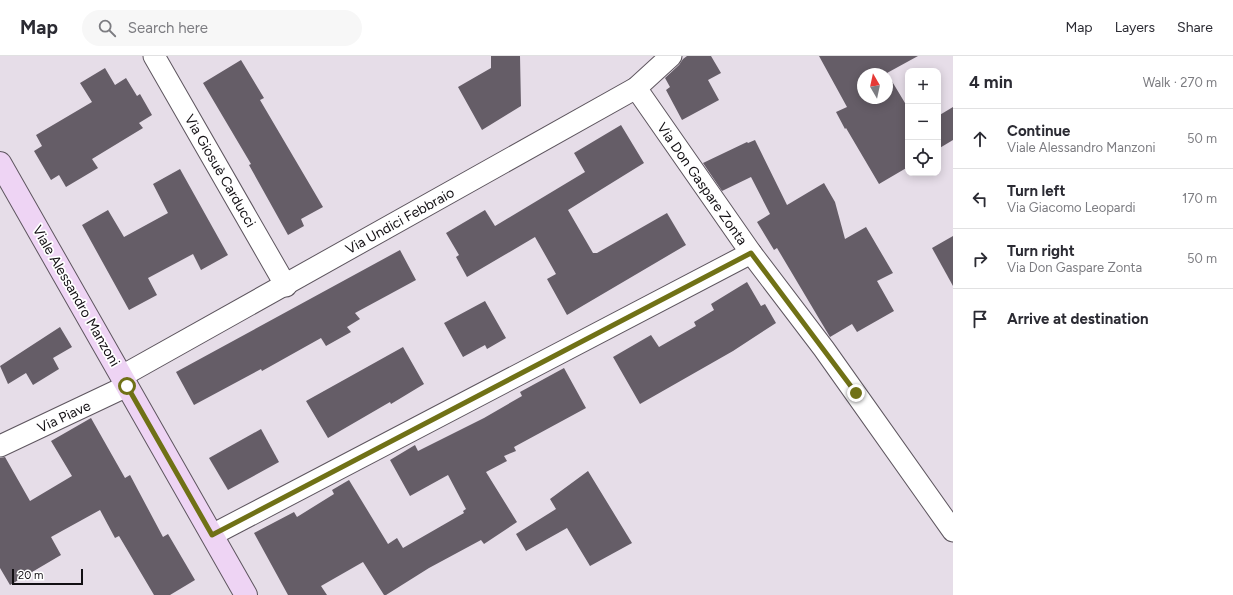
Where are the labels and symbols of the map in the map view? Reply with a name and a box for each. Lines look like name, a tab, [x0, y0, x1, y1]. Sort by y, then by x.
north arrow	[857, 68, 893, 104]
street label: Via Giosuè Carducci	[181, 112, 259, 230]
street label: Via Don Gaspare Zonta	[653, 120, 751, 248]
street label: Via Undici Febbraio	[343, 184, 457, 258]
street label: Viale Alessandro Manzoni	[29, 223, 123, 369]
route start	[118, 377, 136, 395]
route end	[847, 384, 865, 402]
street label: Via Piave	[35, 397, 94, 437]
scale bar	[12, 567, 83, 586]

